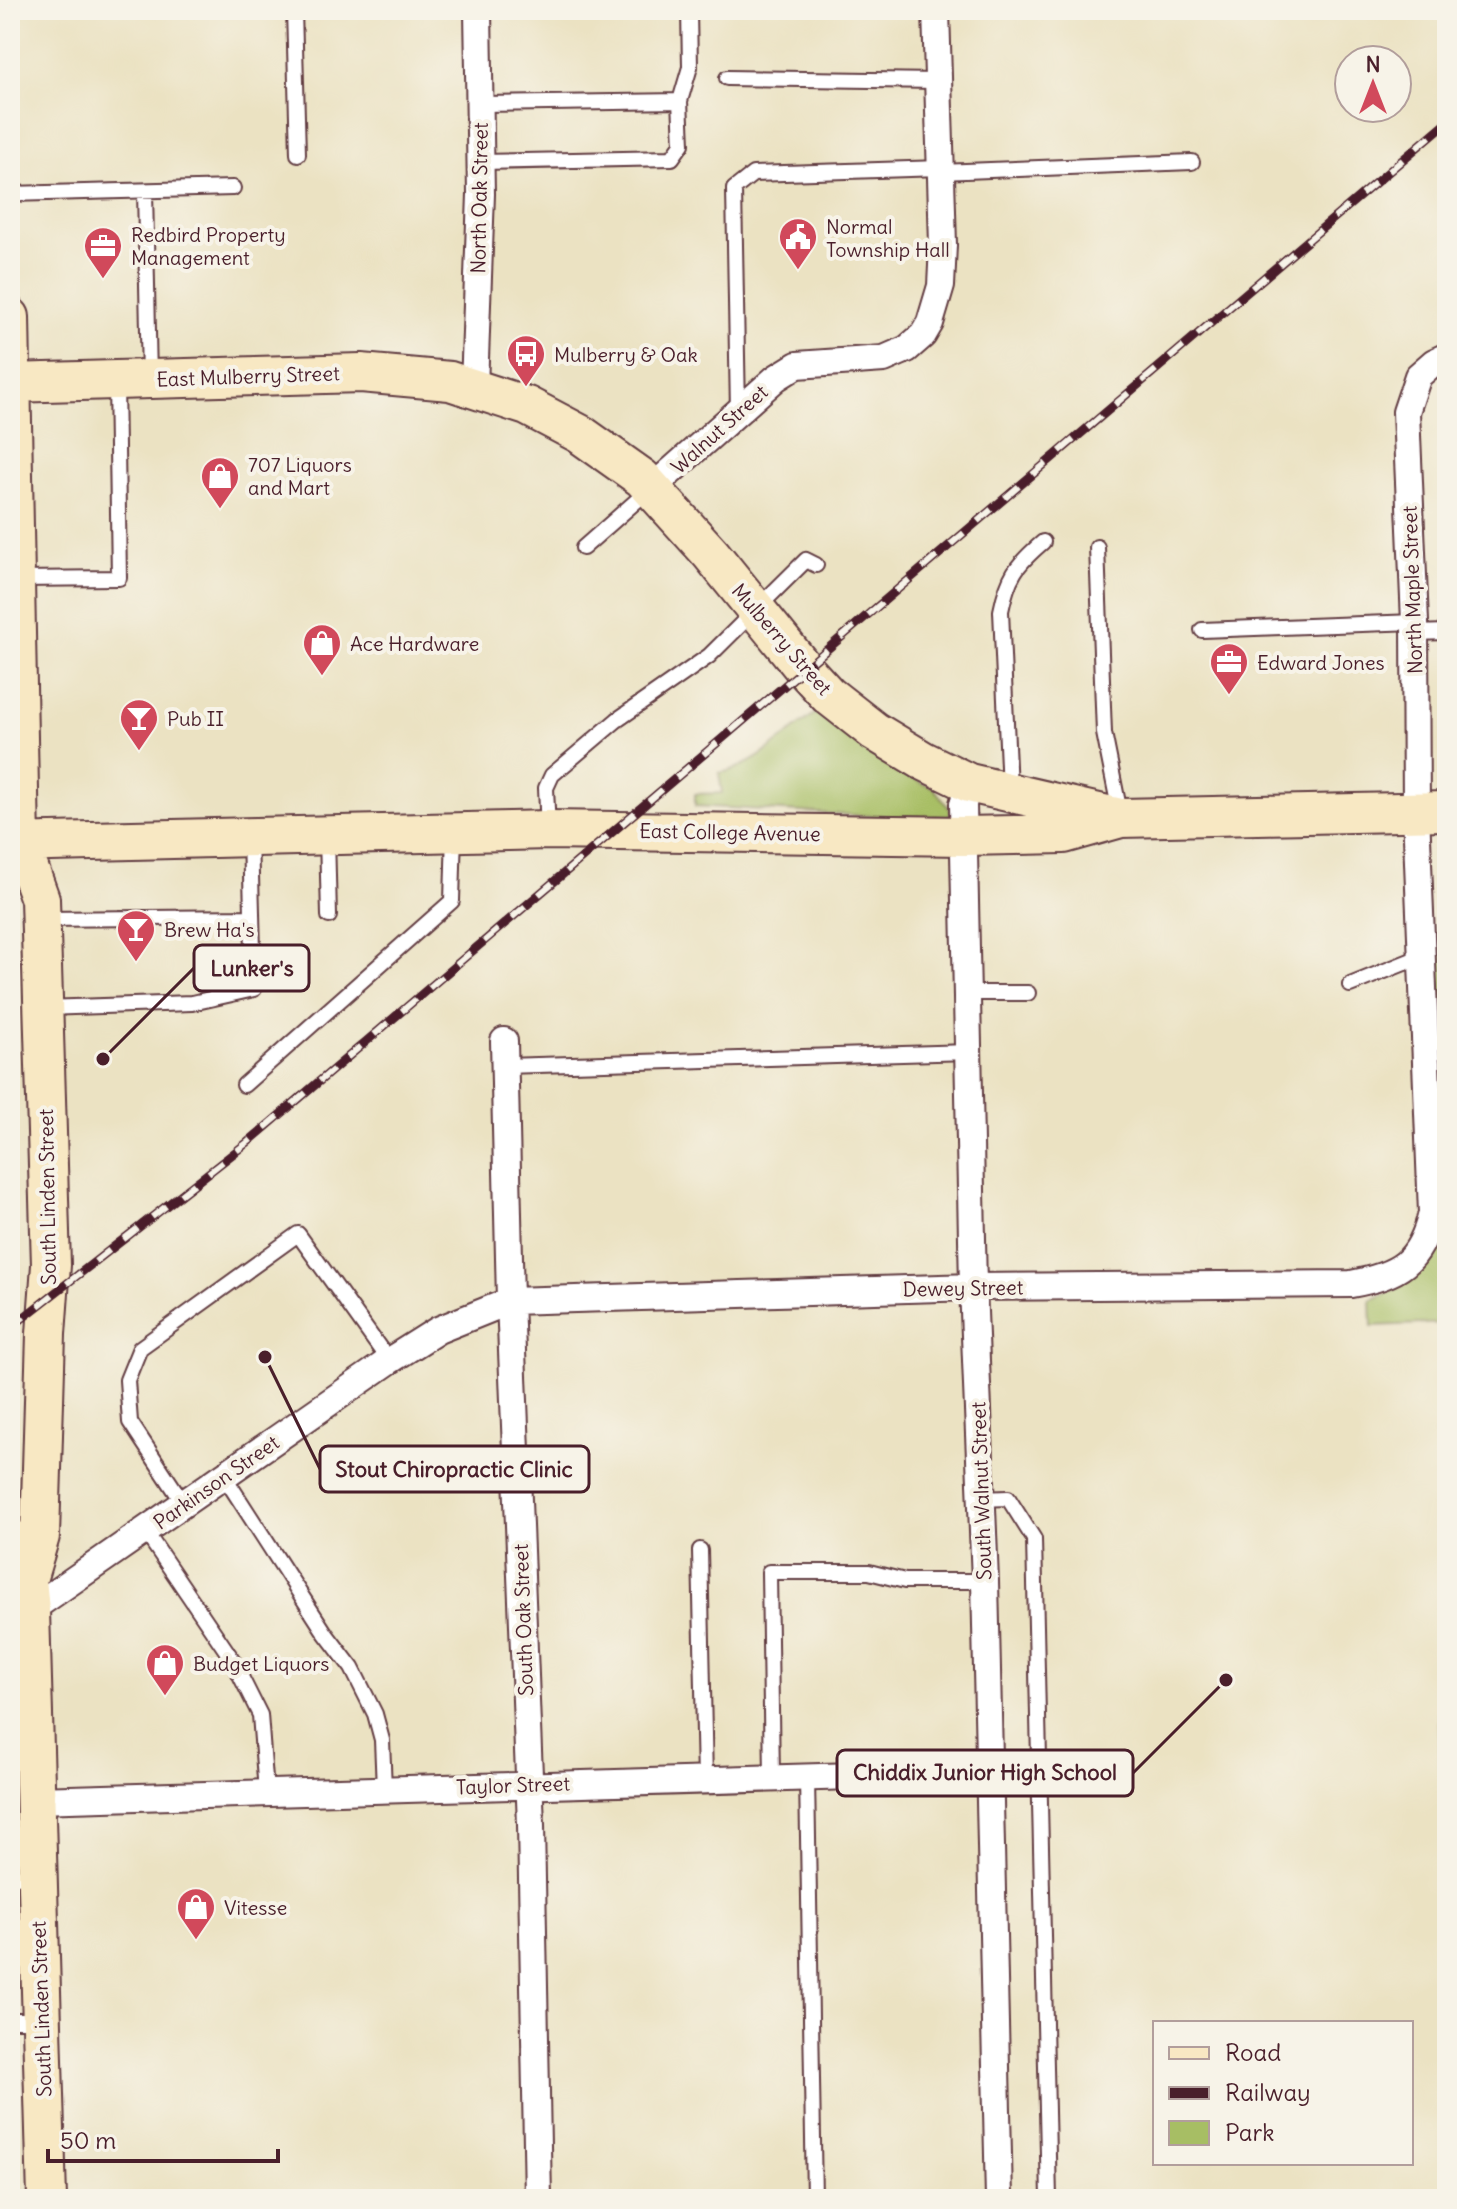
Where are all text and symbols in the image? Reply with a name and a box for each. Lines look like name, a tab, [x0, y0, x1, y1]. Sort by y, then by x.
north arrow	[1333, 44, 1413, 124]
text: N	[1365, 50, 1381, 78]
street label: North Oak Street	[465, 122, 493, 274]
place label: Normal Township Hall	[826, 214, 950, 262]
public building icon: Normal Township Hall	[777, 216, 819, 271]
place label: Redbird Property Management	[131, 222, 286, 270]
office icon: Redbird Property Management	[82, 225, 124, 280]
bus stop icon: Mulberry & Oak	[505, 333, 547, 388]
place label: Mulberry & Oak	[554, 342, 698, 367]
street label: East Mulberry Street	[156, 360, 340, 392]
street label: Walnut Street	[666, 379, 773, 479]
place label: 707 Liquors and Mart	[248, 452, 352, 500]
shop icon: 707 Liquors and Mart	[199, 455, 241, 510]
street label: North Maple Street	[1397, 505, 1427, 675]
street label: Mulberry Street	[727, 578, 837, 700]
shop icon: Ace Hardware	[301, 622, 343, 677]
place label: Ace Hardware	[350, 631, 479, 656]
office icon: Edward Jones	[1208, 641, 1250, 696]
place label: Edward Jones	[1257, 650, 1385, 675]
bar icon: Pub II	[118, 697, 160, 752]
place label: Pub II	[167, 706, 224, 731]
street label: East College Avenue	[639, 818, 821, 846]
bar icon: Brew Ha's	[115, 908, 157, 963]
place label: Brew Ha's	[164, 917, 255, 942]
callout: Lunker's	[194, 945, 309, 991]
text: Lunker's	[210, 954, 294, 982]
street label: South Linden Street	[33, 1108, 61, 1285]
street label: Dewey Street	[902, 1274, 1024, 1302]
street label: South Walnut Street	[965, 1401, 997, 1581]
street label: Parkinson Street	[148, 1429, 284, 1535]
callout: Stout Chiropractic Clinic	[320, 1446, 589, 1492]
text: Stout Chiropractic Clinic	[335, 1455, 573, 1483]
street label: South Oak Street	[508, 1543, 538, 1697]
shop icon: Budget Liquors	[144, 1642, 186, 1697]
place label: Budget Liquors	[193, 1651, 329, 1676]
callout: Chiddix Junior High School	[837, 1750, 1133, 1796]
text: Chiddix Junior High School	[853, 1758, 1117, 1786]
street label: Taylor Street	[456, 1771, 571, 1799]
shop icon: Vitesse	[175, 1886, 217, 1941]
place label: Vitesse	[224, 1895, 287, 1920]
street label: South Linden Street	[25, 1920, 57, 2097]
legend	[1153, 2021, 1413, 2165]
text: Road	[1225, 2037, 1281, 2067]
text: Railway	[1225, 2077, 1311, 2107]
scale bar	[48, 2113, 278, 2163]
text: Park	[1225, 2117, 1275, 2147]
text: 50 m	[60, 2125, 116, 2155]

